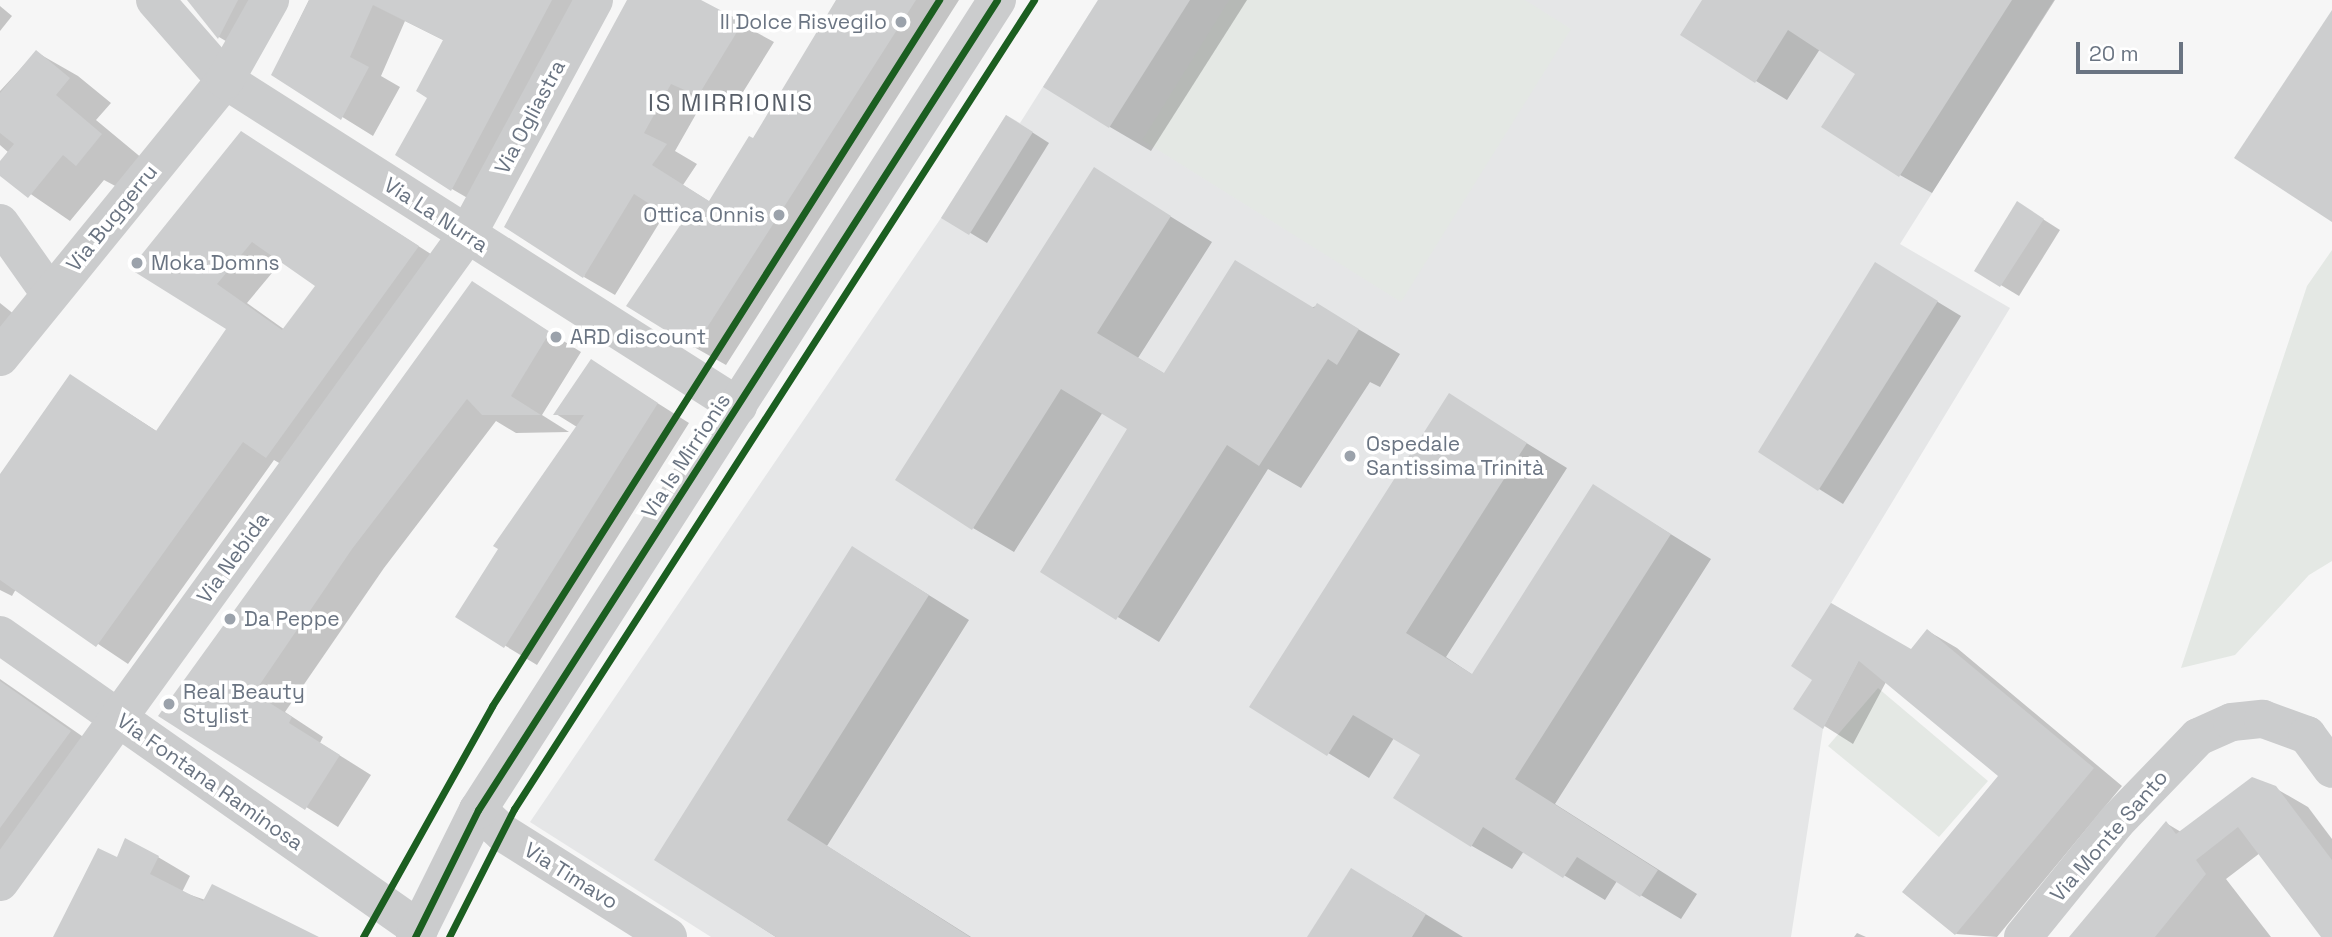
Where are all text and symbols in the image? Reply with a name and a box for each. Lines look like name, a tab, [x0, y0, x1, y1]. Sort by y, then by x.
place label: Il Dolce Risvegilo	[720, 9, 887, 35]
marker: Il Dolce Risvegilo	[893, 14, 909, 30]
scale bar	[2080, 28, 2187, 72]
text: 20 m	[2089, 40, 2139, 67]
street label: Via Ogliastra	[489, 56, 571, 178]
district label: IS MIRRIONIS	[649, 89, 813, 117]
street label: Via Buggerru	[61, 159, 163, 277]
street label: Via La Nurra	[379, 172, 493, 258]
place label: Ottica Onnis	[643, 202, 765, 228]
marker: Ottica Onnis	[771, 207, 787, 223]
place label: Moka Domns	[151, 250, 280, 276]
marker: Moka Domns	[129, 255, 145, 271]
place label: ARD discount	[570, 324, 706, 350]
marker: ARD discount	[548, 329, 564, 345]
street label: Via Is Mirrionis	[636, 389, 736, 523]
place label: Ospedale Santissima Trinità	[1366, 431, 1545, 481]
marker: Ospedale Santissima Trinità	[1340, 446, 1360, 466]
street label: Via Nebida	[192, 508, 274, 608]
place label: Da Peppe	[244, 606, 340, 632]
marker: Da Peppe	[222, 611, 238, 627]
place label: Real Beauty Stylist	[183, 679, 305, 729]
marker: Real Beauty Stylist	[161, 696, 177, 712]
street label: Via Fontana Raminosa	[112, 708, 308, 856]
street label: Via Monte Santo	[2045, 765, 2173, 907]
street label: Via Timavo	[519, 837, 623, 915]

